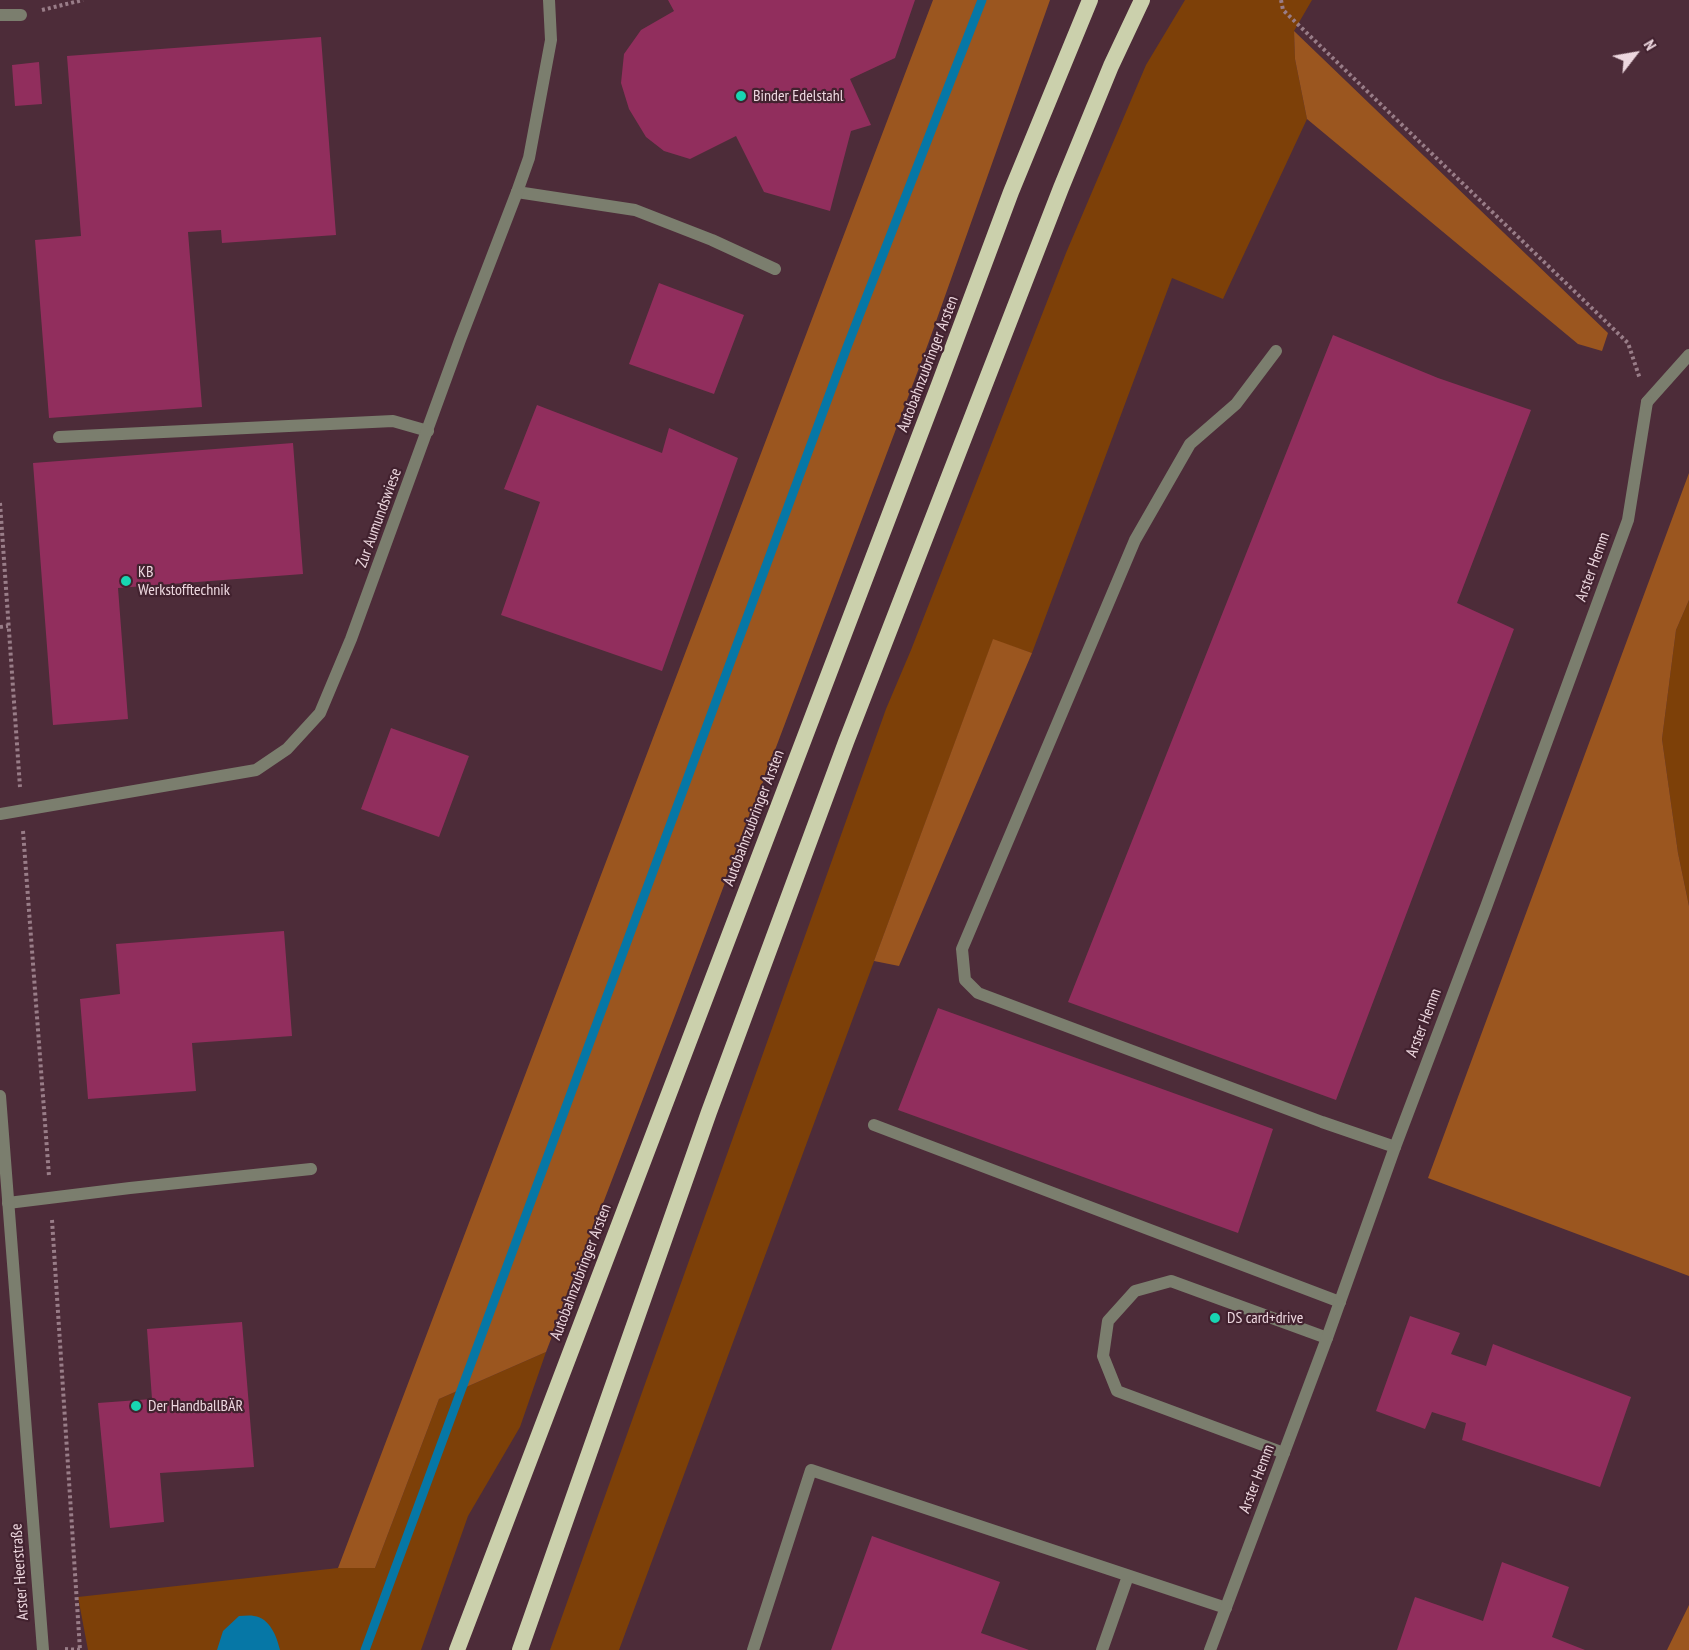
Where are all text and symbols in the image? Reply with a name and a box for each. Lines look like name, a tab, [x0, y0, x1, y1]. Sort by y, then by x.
north arrow	[1605, 24, 1665, 84]
text: N	[1640, 36, 1661, 54]
place label: Binder Edelstahl	[753, 86, 843, 106]
marker: Binder Edelstahl	[734, 89, 748, 103]
street label: Autobahnzubringer Arsten	[893, 293, 963, 435]
street label: Zur Aumundswiese	[352, 466, 406, 570]
street label: Arster Hemm	[1572, 530, 1614, 604]
place label: KB Werkstofftechnik	[138, 562, 230, 600]
marker: KB Werkstofftechnik	[119, 574, 133, 588]
street label: Autobahnzubringer Arsten	[719, 747, 789, 889]
street label: Arster Hemm	[1402, 986, 1446, 1060]
street label: Autobahnzubringer Arsten	[546, 1201, 616, 1343]
place label: DS card+drive	[1227, 1308, 1303, 1328]
marker: DS card+drive	[1208, 1311, 1222, 1325]
place label: Der HandballBÄR	[148, 1396, 243, 1416]
marker: Der HandballBÄR	[129, 1399, 143, 1413]
street label: Arster Hemm	[1235, 1442, 1279, 1516]
street label: Arster Heerstraße	[7, 1523, 33, 1621]

